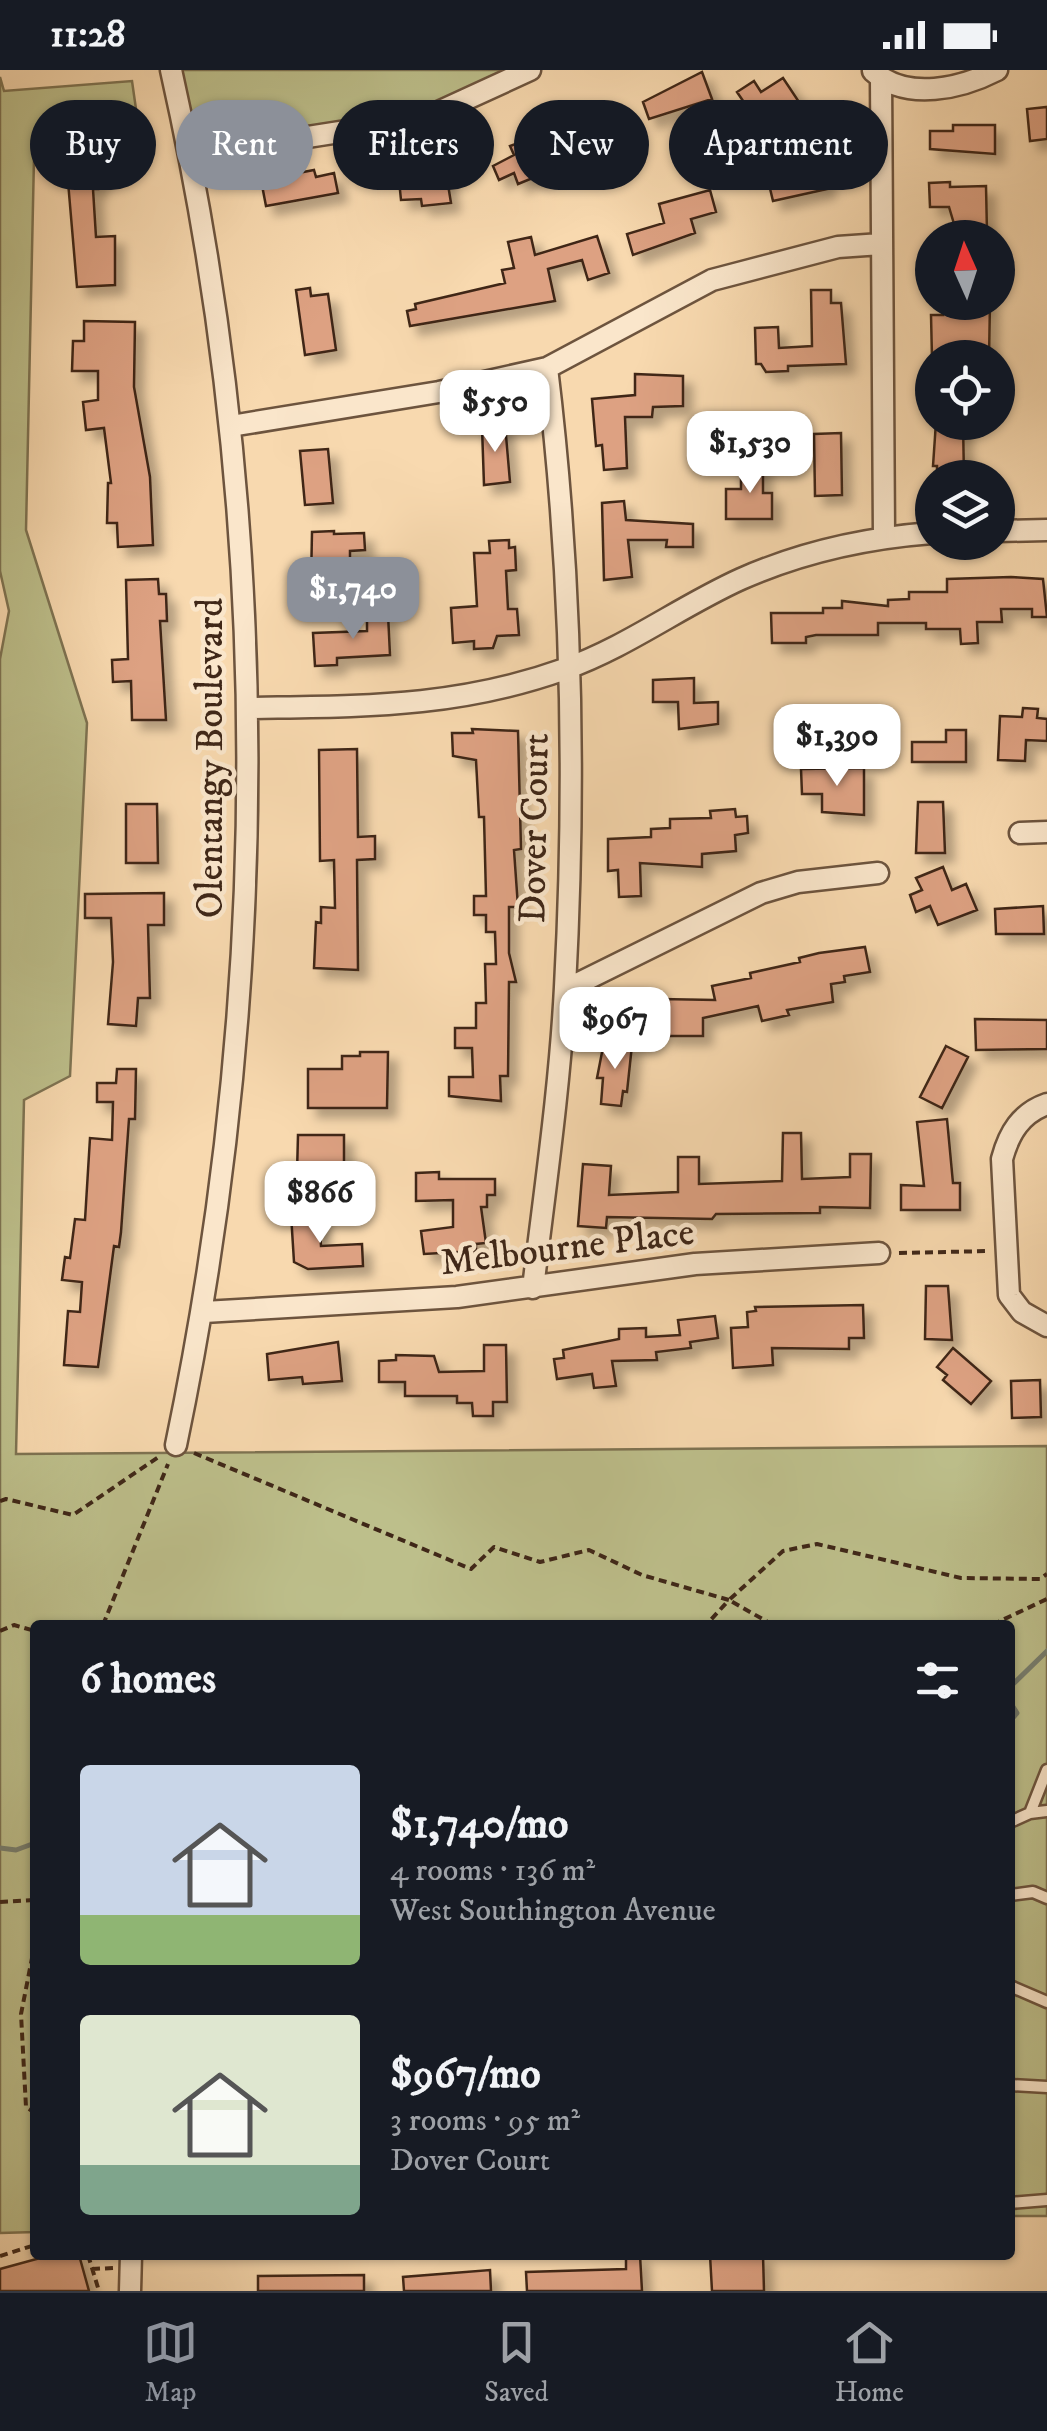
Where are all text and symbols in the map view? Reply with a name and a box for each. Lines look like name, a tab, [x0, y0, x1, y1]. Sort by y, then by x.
text: 11:28	[50, 11, 126, 59]
chip: Buy	[30, 100, 156, 190]
chip: Rent	[176, 100, 313, 190]
chip: Filters	[333, 100, 494, 190]
chip: New	[514, 100, 649, 190]
chip: Apartment	[669, 100, 888, 190]
north arrow	[915, 220, 1015, 320]
map controls	[915, 220, 1015, 560]
button: locate	[915, 340, 1015, 440]
pin: $550	[436, 370, 554, 455]
text: $550	[462, 382, 528, 422]
pin: $1,530	[669, 411, 831, 496]
text: $1,530	[709, 423, 791, 463]
button: layers	[915, 460, 1015, 560]
pin: $1,740	[272, 557, 434, 642]
text: $1,740	[309, 569, 397, 609]
street label: Olentangy Boulevard	[187, 598, 235, 918]
pin: $1,390	[756, 704, 918, 789]
text: $1,390	[796, 716, 878, 756]
street label: Dover Court	[509, 733, 561, 923]
pin: $967	[556, 987, 674, 1072]
text: $967	[582, 999, 648, 1039]
pin: $866	[261, 1161, 379, 1246]
text: $866	[287, 1173, 353, 1213]
street label: Melbourne Place	[438, 1209, 697, 1287]
icon: filters	[910, 1653, 965, 1708]
text: 6 homes	[80, 1654, 216, 1706]
text: $1,740/mo	[390, 1799, 568, 1851]
icon: home	[160, 1805, 280, 1925]
text: 4 rooms · 136 m²	[390, 1851, 595, 1891]
text: West Southington Avenue	[390, 1891, 716, 1931]
text: $967/mo	[390, 2049, 541, 2101]
icon: home	[160, 2055, 280, 2175]
text: 3 rooms · 95 m²	[390, 2101, 580, 2141]
text: Dover Court	[390, 2141, 550, 2181]
tab: Map	[143, 2315, 198, 2410]
tab: Saved	[484, 2315, 549, 2410]
tab: Home	[835, 2315, 904, 2410]

